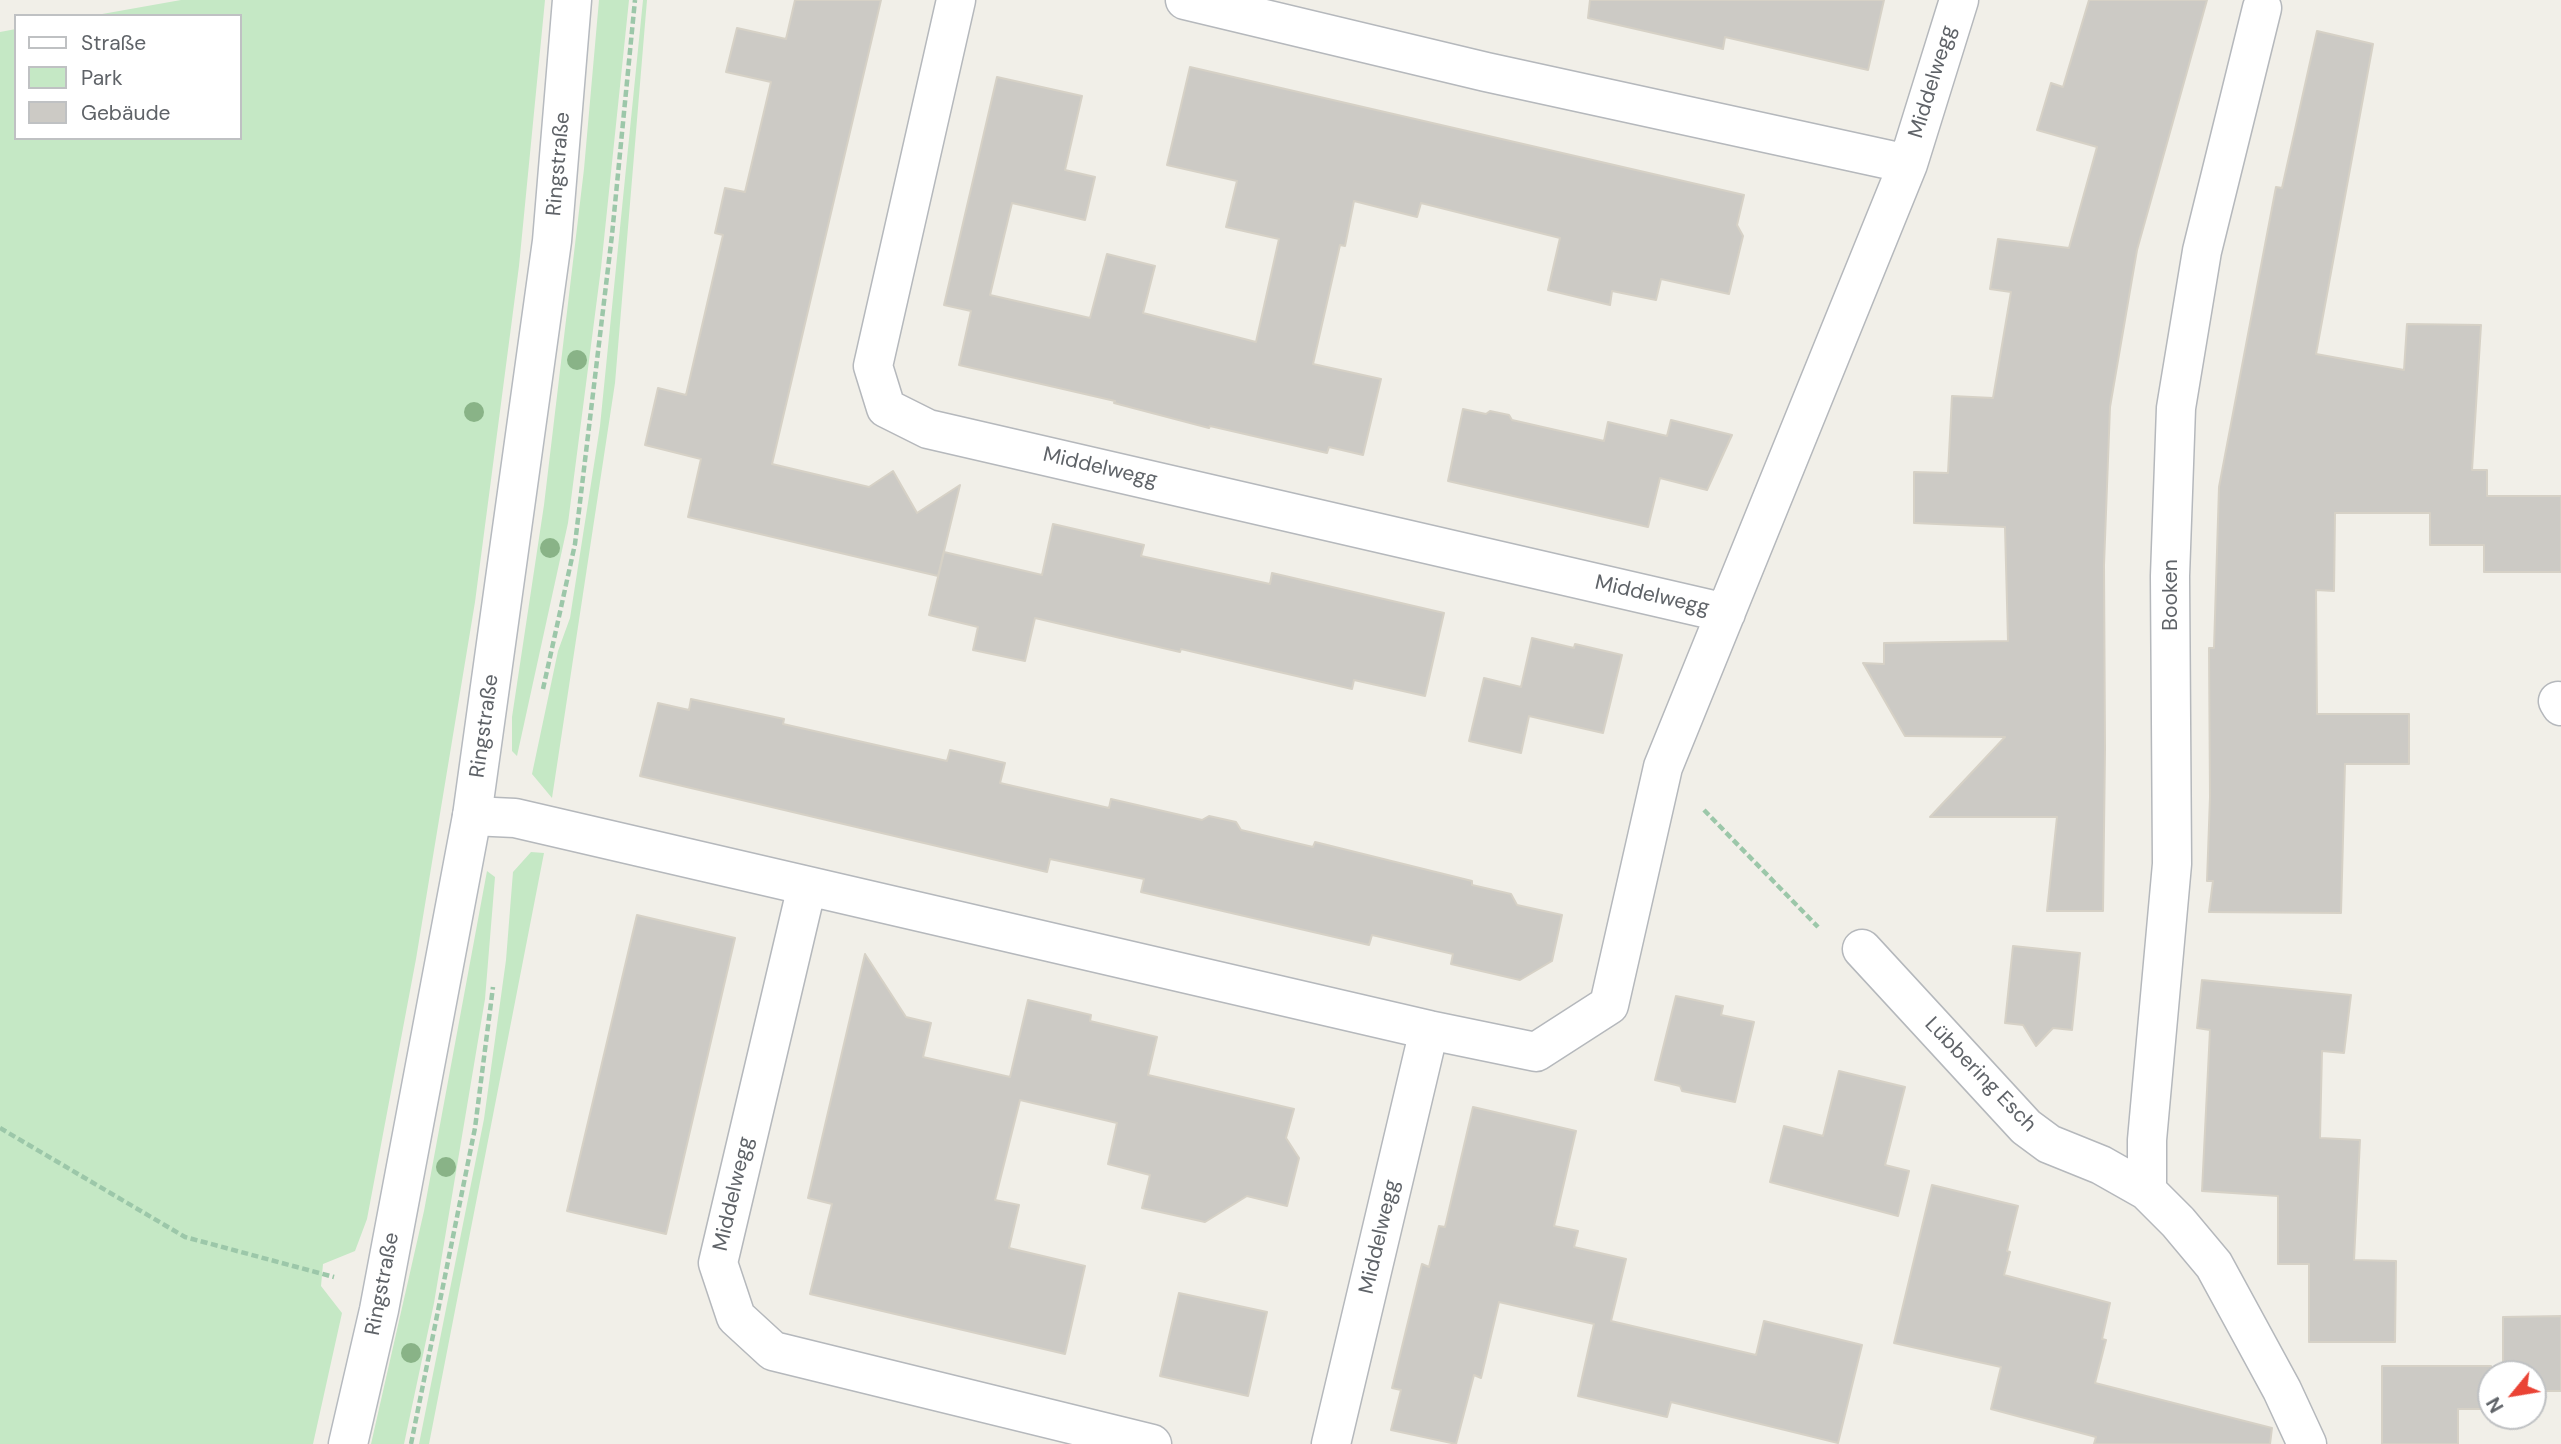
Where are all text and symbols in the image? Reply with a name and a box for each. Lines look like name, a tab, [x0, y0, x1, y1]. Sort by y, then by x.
legend	[14, 14, 242, 140]
street label: Middelwegg	[1904, 23, 1962, 141]
text: Straße	[81, 29, 146, 57]
text: Park	[81, 64, 122, 92]
text: Gebäude	[81, 99, 171, 127]
street label: Ringstraße	[542, 111, 576, 217]
street label: Middelwegg	[1040, 443, 1160, 493]
street label: Booken	[2158, 559, 2184, 631]
street label: Middelwegg	[1592, 571, 1712, 621]
street label: Ringstraße	[465, 673, 505, 779]
street label: Lübbering Esch	[1919, 1012, 2041, 1138]
street label: Middelwegg	[709, 1134, 759, 1254]
street label: Middelwegg	[1355, 1177, 1405, 1297]
street label: Ringstraße	[361, 1230, 405, 1338]
north arrow	[2477, 1360, 2547, 1430]
text: N	[2481, 1393, 2509, 1417]

